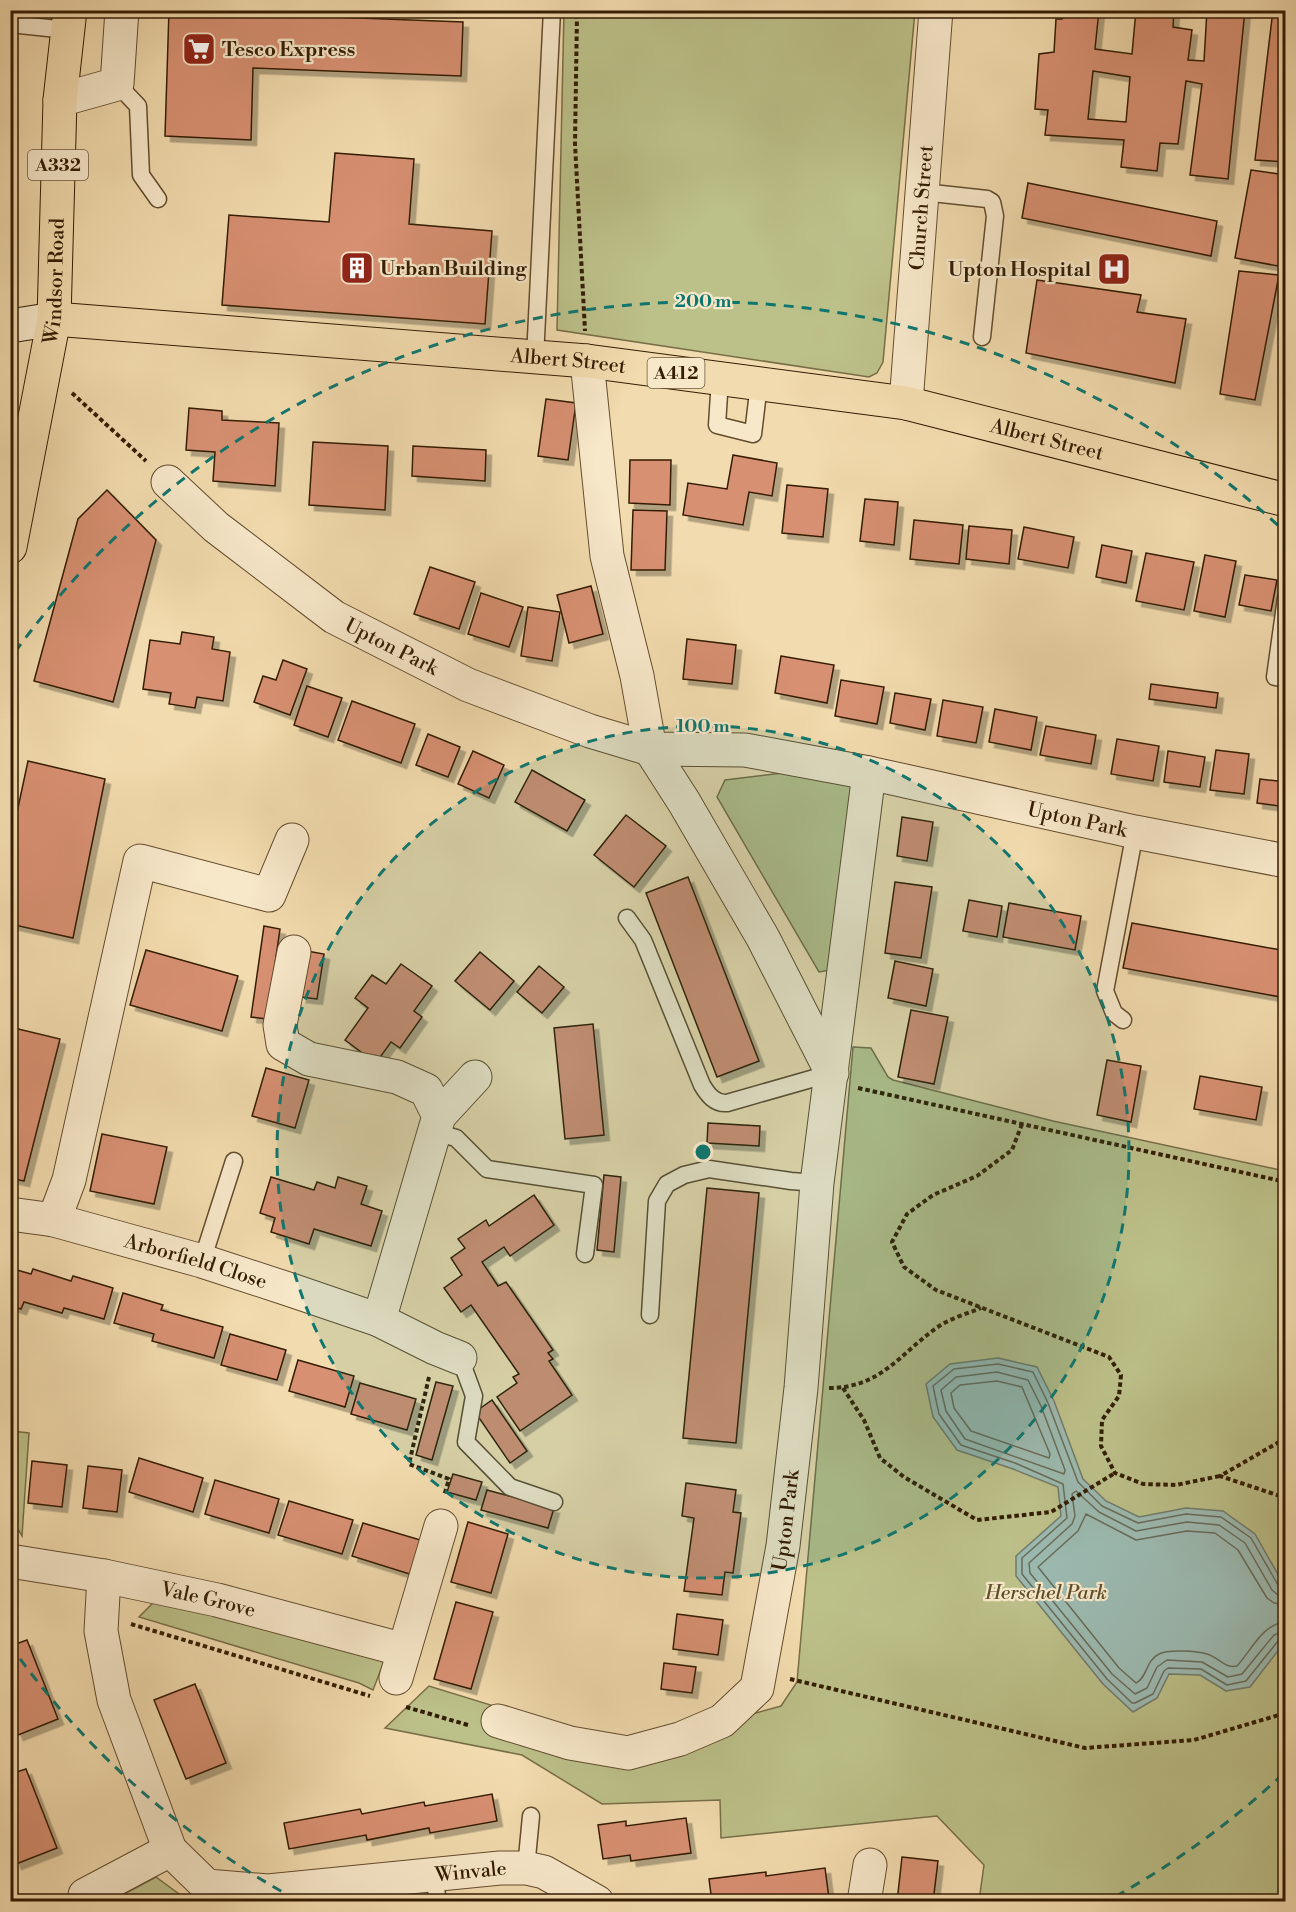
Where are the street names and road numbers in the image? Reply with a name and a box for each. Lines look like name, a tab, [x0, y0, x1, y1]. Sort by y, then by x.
street label: Church Street	[905, 144, 940, 271]
road number: A332	[28, 150, 88, 180]
street label: Windsor Road	[38, 217, 71, 348]
street label: Albert Street	[509, 344, 627, 380]
road number: A412	[648, 358, 704, 388]
street label: Albert Street	[986, 414, 1106, 467]
street label: Upton Park	[340, 613, 444, 683]
street label: Upton Park	[1025, 797, 1131, 844]
street label: Arborfield Close	[120, 1229, 270, 1295]
street label: Upton Park	[768, 1467, 806, 1573]
street label: Vale Grove	[157, 1577, 258, 1624]
street label: Winvale	[433, 1857, 507, 1888]

